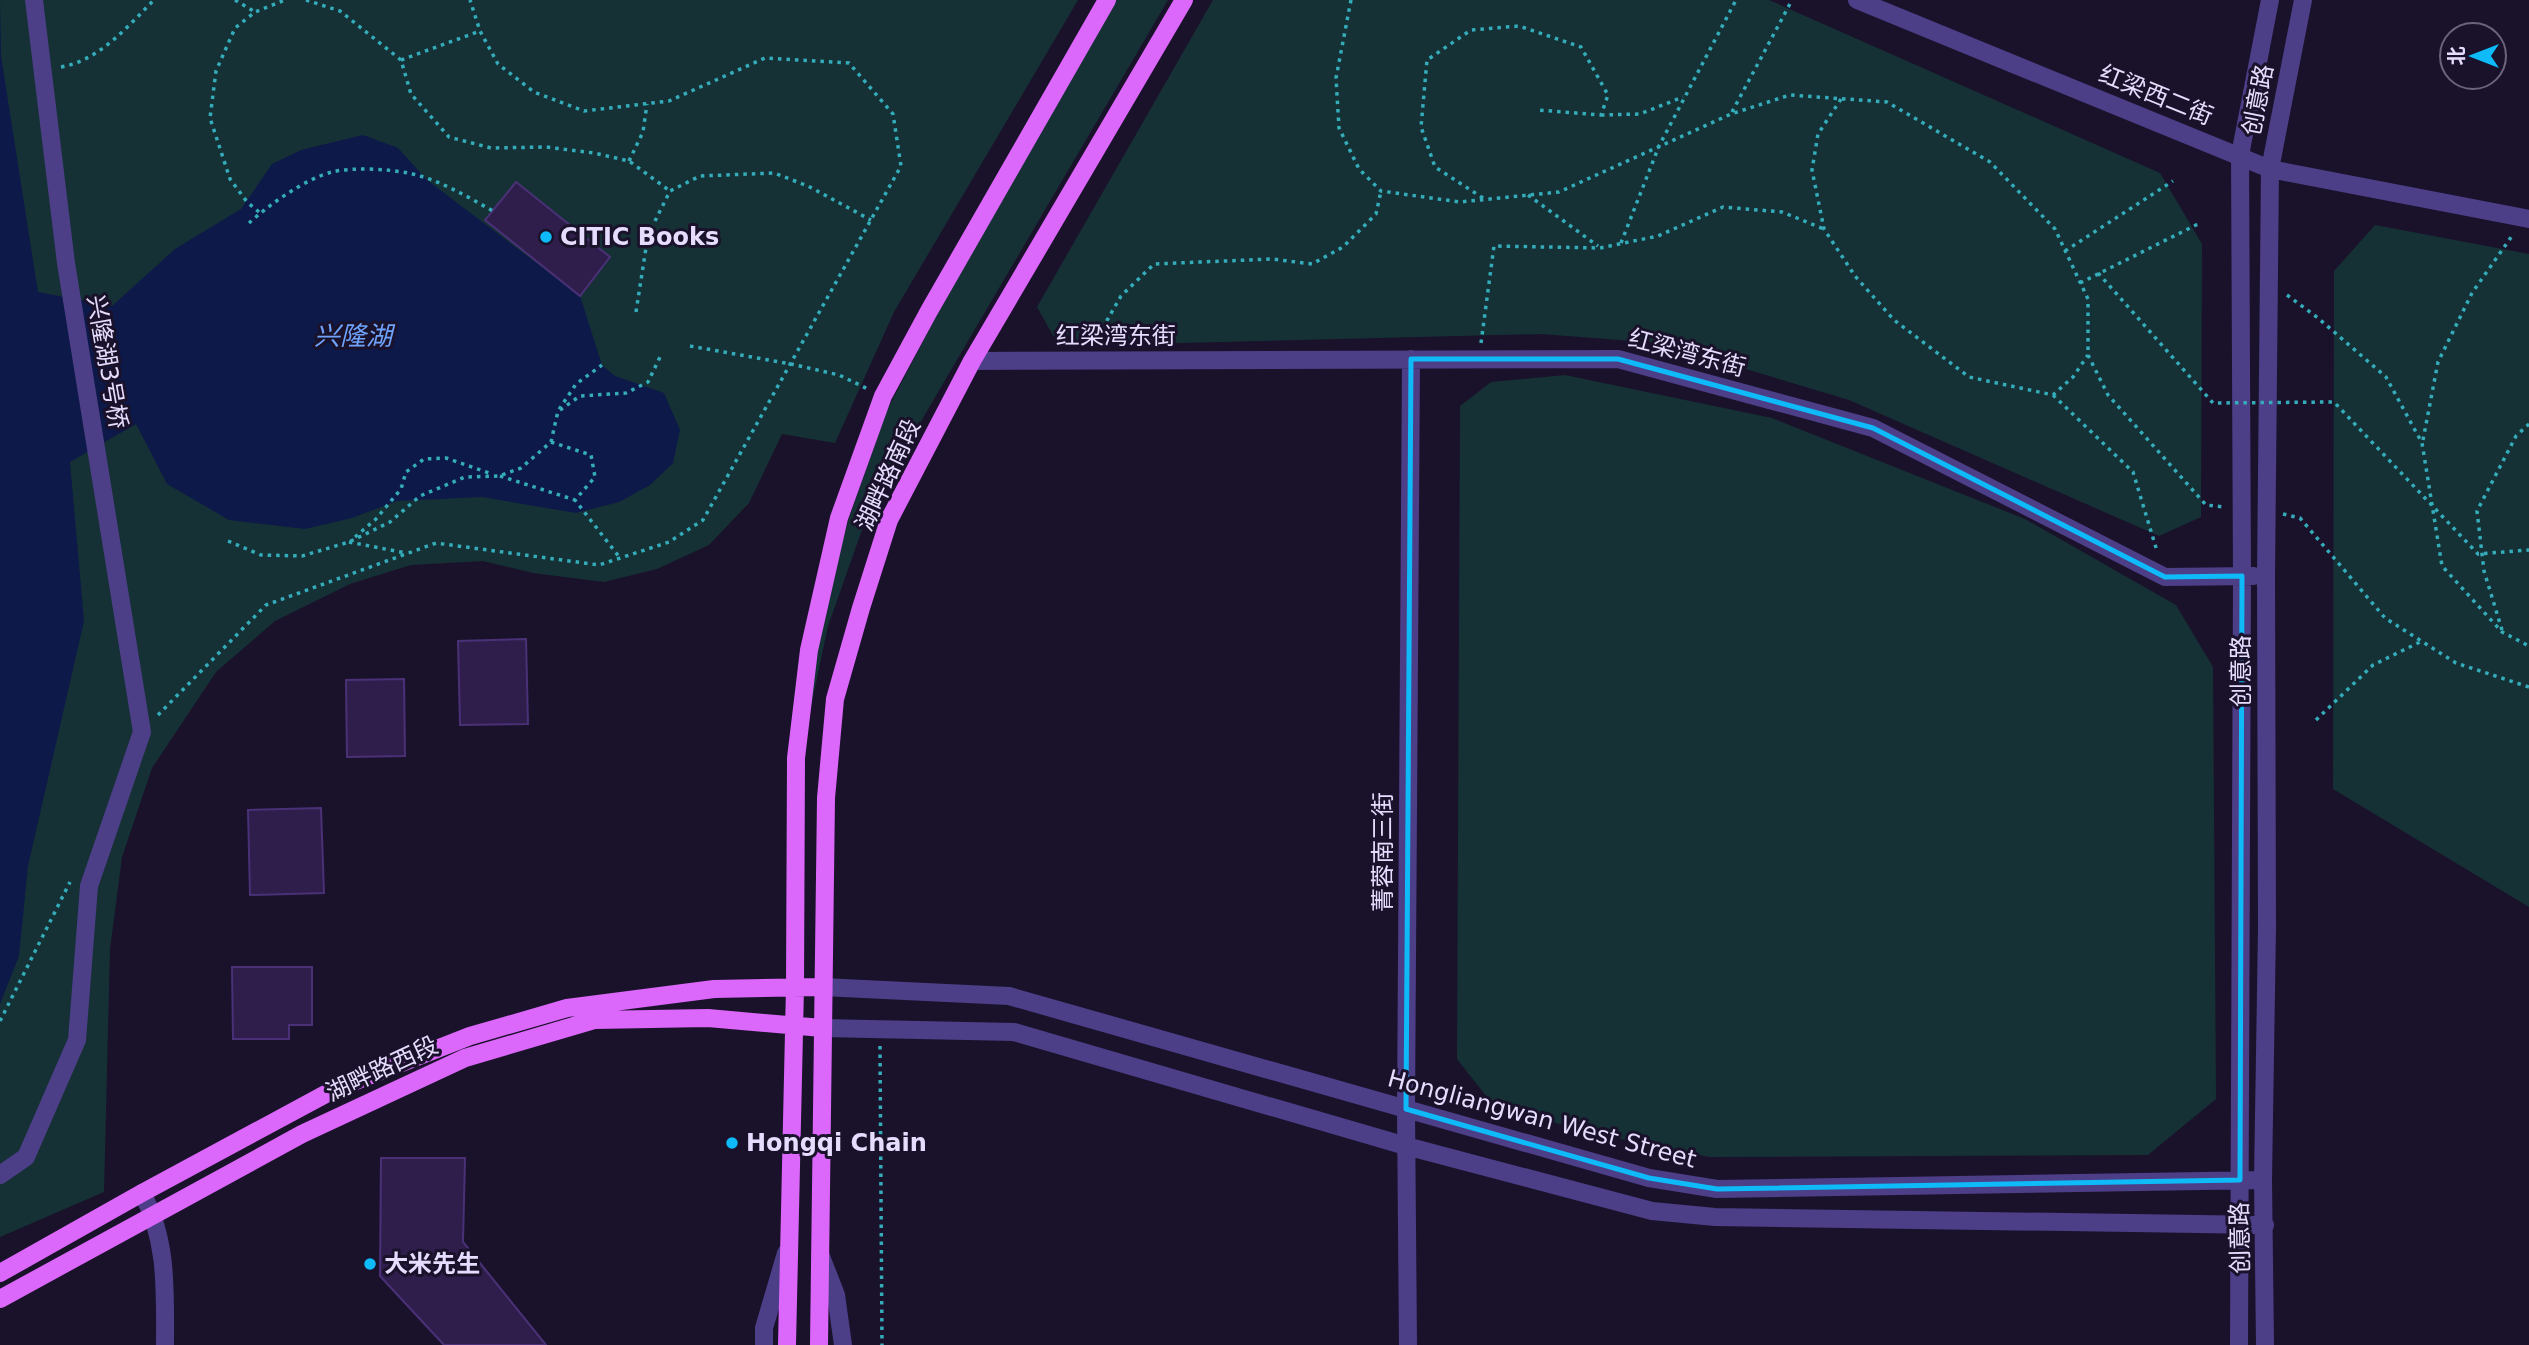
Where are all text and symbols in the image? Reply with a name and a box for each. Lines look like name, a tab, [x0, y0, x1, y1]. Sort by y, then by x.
north arrow	[2438, 21, 2508, 91]
text: 北	[2445, 46, 2467, 66]
street label: 红梁西二街	[2095, 60, 2217, 130]
street label: 创意路	[2237, 62, 2279, 138]
place label: CITIC Books	[560, 223, 719, 251]
marker: CITIC Books	[538, 229, 554, 245]
street label: 兴隆湖3号桥	[81, 293, 133, 431]
water label: 兴隆湖	[314, 321, 396, 351]
street label: 红梁湾东街	[1056, 322, 1176, 350]
street label: 红梁湾东街	[1625, 324, 1749, 382]
street label: 湖畔路南段	[850, 415, 926, 535]
street label: 创意路	[2227, 635, 2255, 707]
street label: 菁蓉南三街	[1369, 792, 1397, 912]
street label: 湖畔路西段	[322, 1031, 442, 1107]
street label: Hongliangwan West Street	[1385, 1064, 1699, 1174]
place label: Hongqi Chain	[746, 1129, 927, 1157]
marker: Hongqi Chain	[724, 1135, 740, 1151]
street label: 创意路	[2225, 1202, 2255, 1274]
place label: 大米先生	[384, 1250, 480, 1278]
marker: 大米先生	[362, 1256, 378, 1272]

